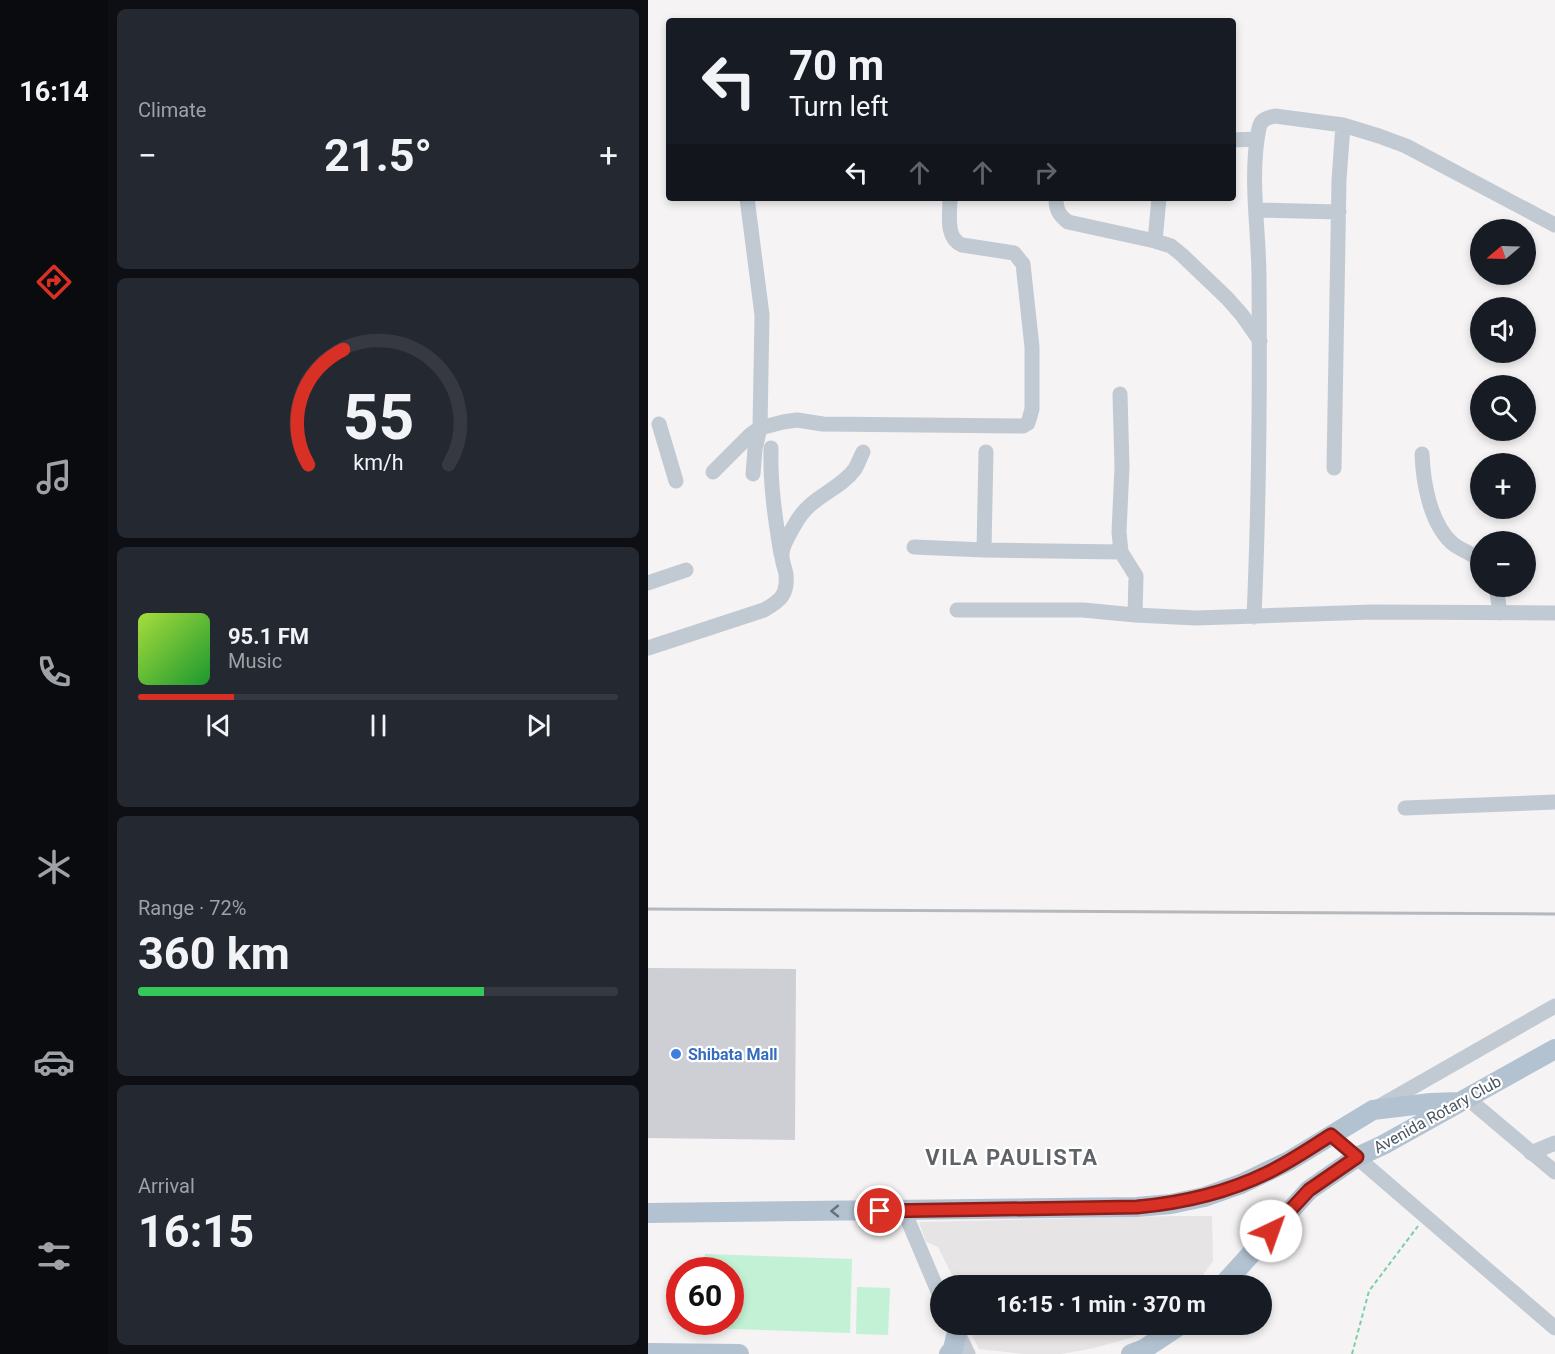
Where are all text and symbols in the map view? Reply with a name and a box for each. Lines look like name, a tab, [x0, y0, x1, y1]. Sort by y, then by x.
text: 70 m	[789, 41, 884, 90]
icon: left	[690, 42, 768, 120]
text: 16:14	[19, 76, 89, 108]
text: Turn left	[789, 91, 889, 123]
text: Climate	[138, 98, 206, 122]
text: 21.5°	[324, 129, 432, 182]
text: −	[138, 136, 157, 175]
text: +	[599, 136, 618, 175]
icon: left	[840, 156, 873, 189]
icon: ahead	[903, 156, 936, 189]
icon: ahead	[966, 156, 999, 189]
icon: right	[1029, 156, 1062, 189]
north arrow	[1470, 219, 1536, 285]
map controls	[1470, 219, 1536, 597]
icon: directions	[33, 261, 75, 303]
button: sound	[1470, 297, 1536, 363]
button: search	[1470, 375, 1536, 441]
text: 55	[342, 381, 414, 454]
text: km/h	[353, 450, 403, 475]
button: +	[1470, 453, 1536, 519]
icon: music	[33, 456, 75, 498]
button: −	[1470, 531, 1536, 597]
text: 95.1 FM	[228, 624, 309, 649]
text: Music	[228, 649, 282, 673]
icon: phone	[33, 651, 75, 693]
icon: previous	[202, 709, 235, 742]
icon: pause	[362, 709, 395, 742]
icon: next	[522, 709, 555, 742]
icon: climate	[33, 846, 75, 888]
text: Range · 72%	[138, 896, 246, 920]
text: 360 km	[138, 927, 290, 980]
icon: car	[33, 1041, 75, 1083]
place label: Shibata Mall	[688, 1045, 778, 1064]
marker: Shibata Mall	[669, 1047, 683, 1061]
street label: Avenida Rotary Club	[1370, 1072, 1504, 1157]
district label: VILA PAULISTA	[925, 1145, 1099, 1170]
text: Arrival	[138, 1174, 195, 1198]
pin	[854, 1185, 905, 1236]
icon: arrive	[863, 1194, 896, 1227]
position arrow	[1239, 1199, 1303, 1263]
text: 16:15	[138, 1205, 254, 1258]
one-way arrow	[831, 1205, 840, 1217]
icon: filters	[33, 1235, 75, 1277]
speed limit sign: 60	[666, 1257, 744, 1335]
text: 16:15 · 1 min · 370 m	[996, 1292, 1206, 1317]

